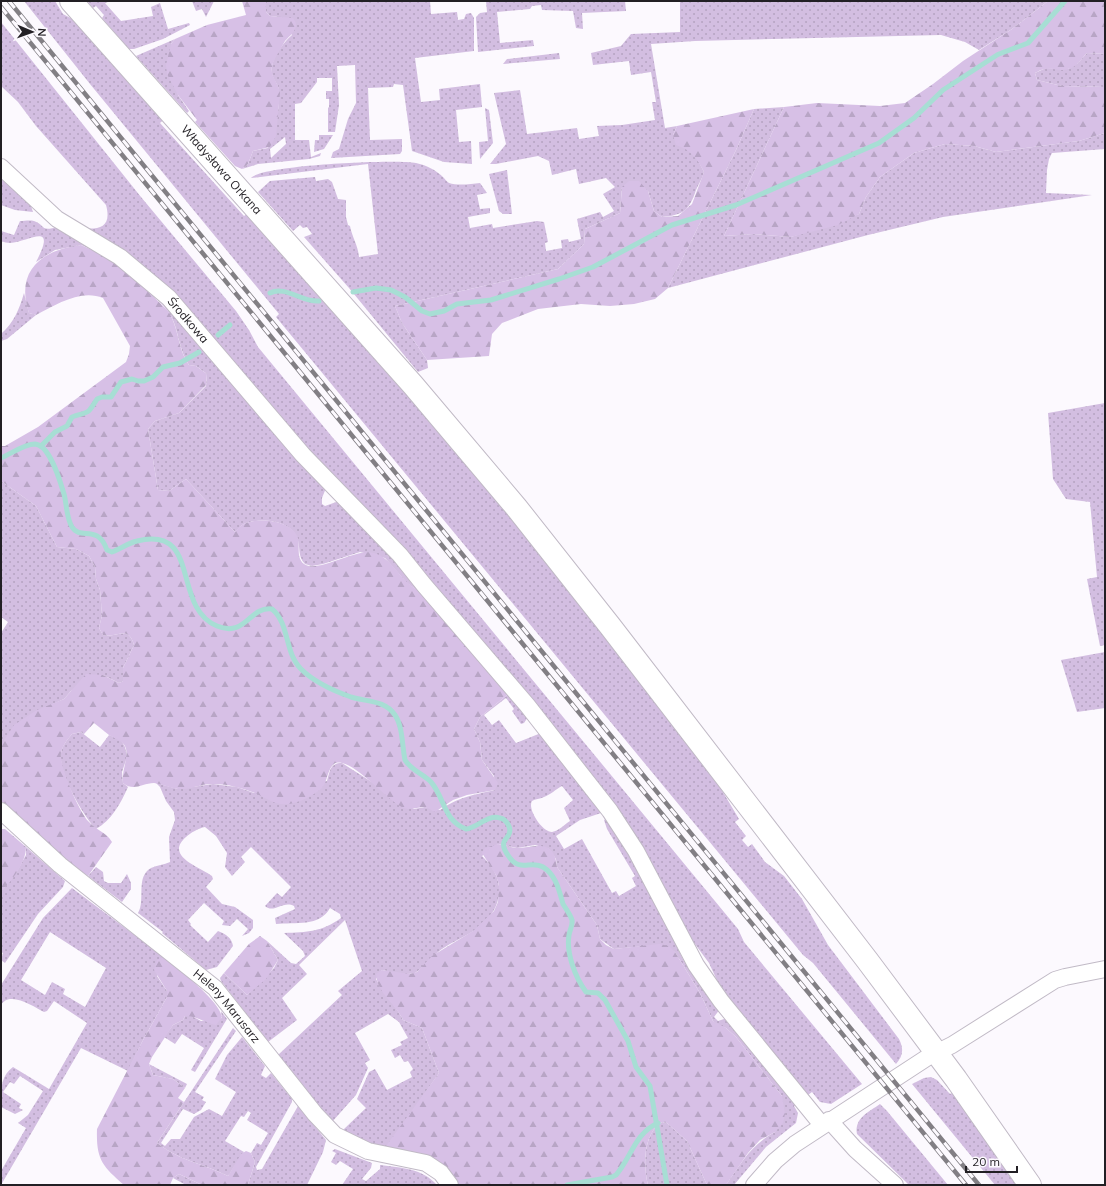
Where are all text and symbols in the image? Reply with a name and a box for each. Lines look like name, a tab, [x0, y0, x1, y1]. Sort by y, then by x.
north arrow	[12, 12, 52, 52]
text: N	[35, 28, 49, 37]
street label: Władysława Orkana	[178, 122, 265, 217]
street label: Środkowa	[164, 294, 212, 346]
street label: Heleny Marusarz	[190, 966, 264, 1046]
scale bar	[966, 1148, 1017, 1174]
text: 20 m	[972, 1154, 1000, 1169]

